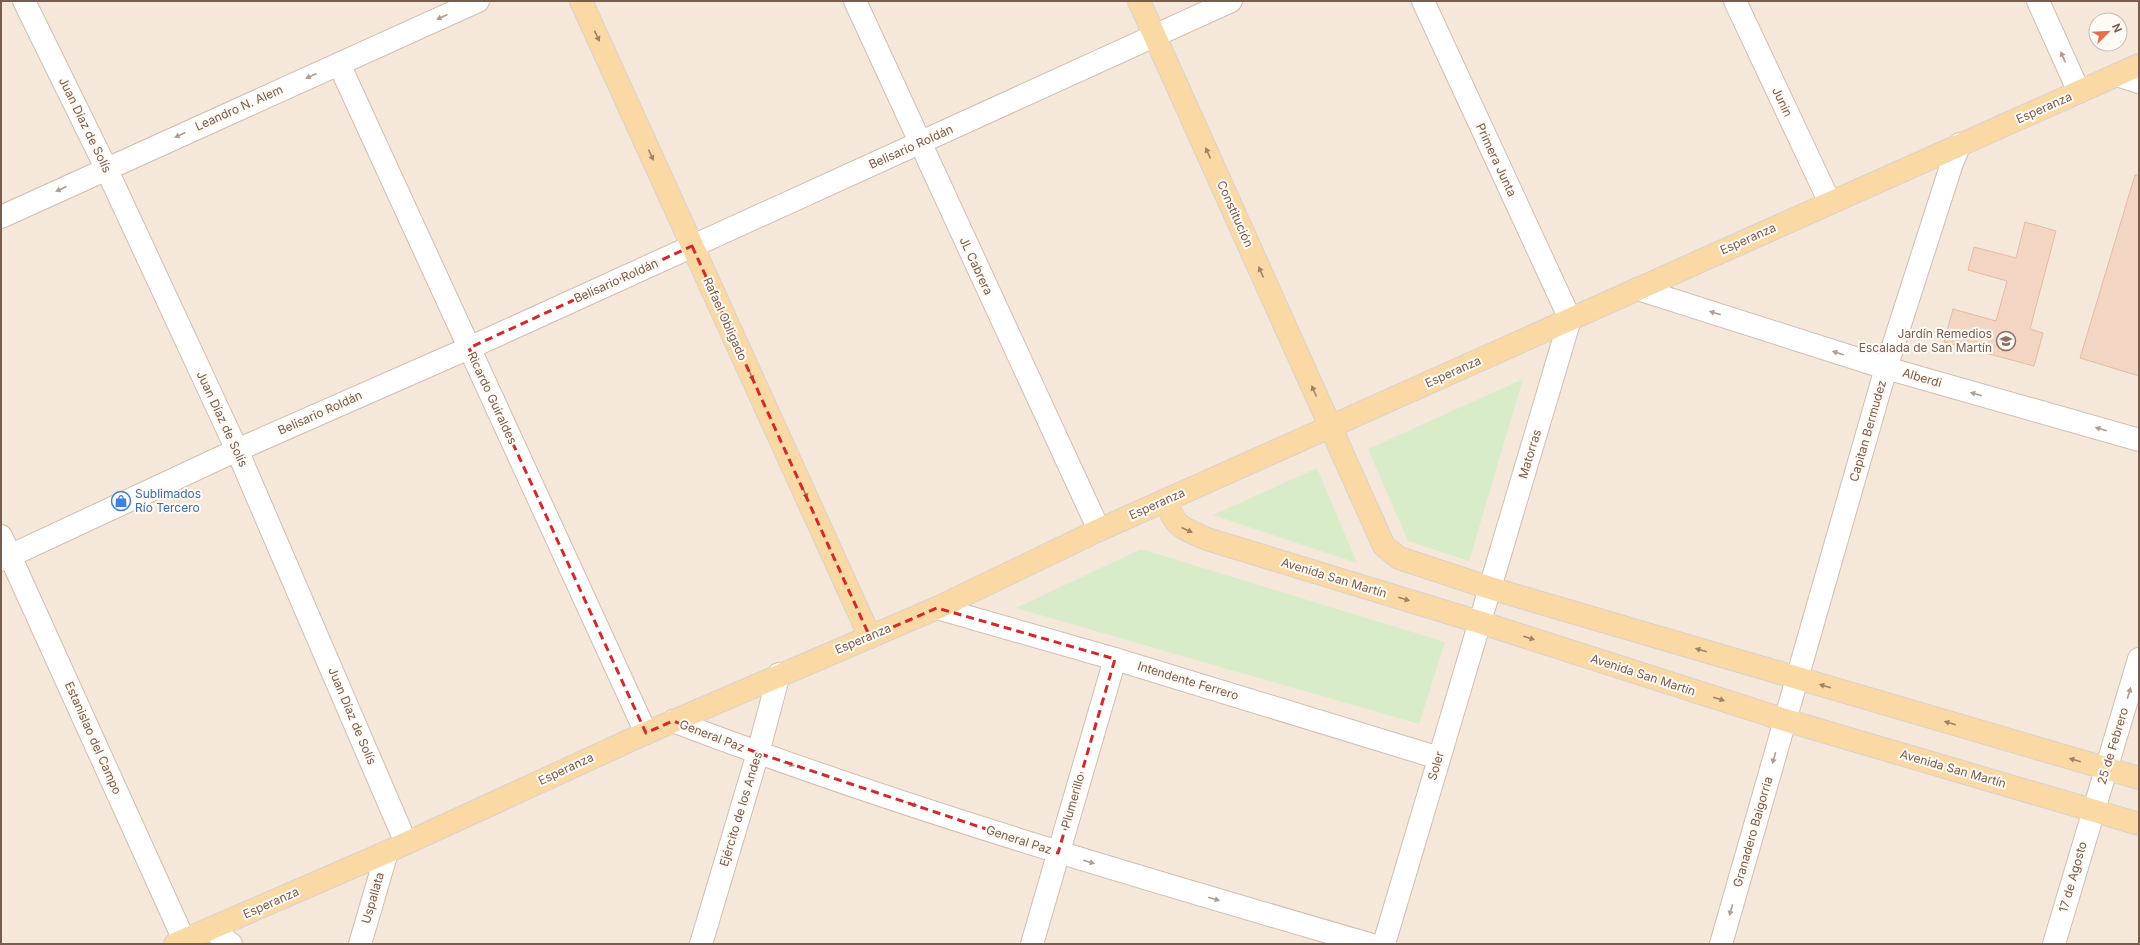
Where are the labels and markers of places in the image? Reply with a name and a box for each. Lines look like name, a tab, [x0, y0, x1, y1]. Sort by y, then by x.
place label: Jardín Remedios Escalada de San Martín	[1859, 326, 1992, 355]
school or university icon: Jardín Remedios Escalada de San Martín	[1995, 330, 2017, 352]
place label: Sublimados Río Tercero	[135, 486, 201, 515]
shop icon: Sublimados Río Tercero	[110, 490, 132, 512]

